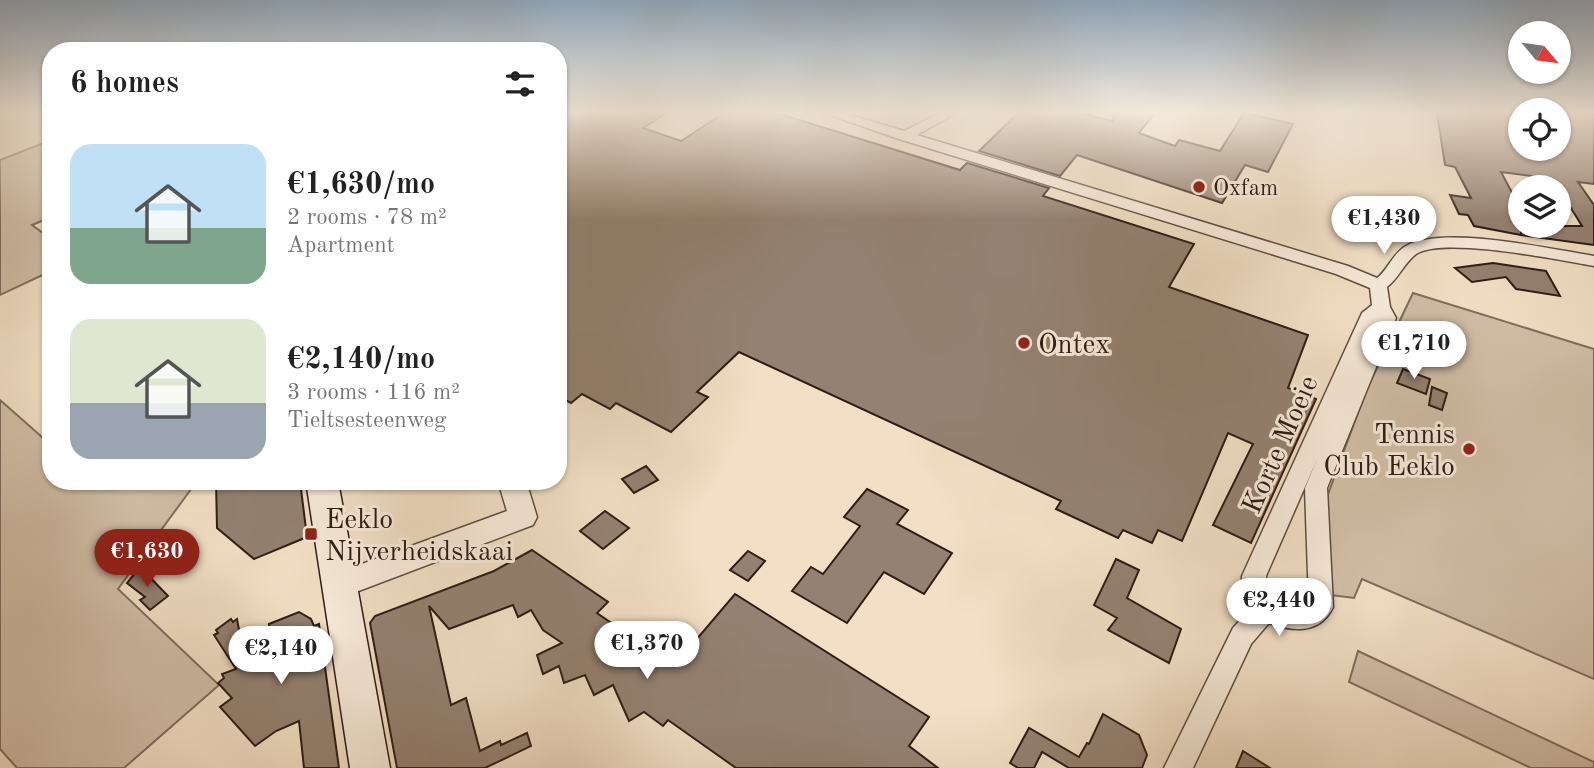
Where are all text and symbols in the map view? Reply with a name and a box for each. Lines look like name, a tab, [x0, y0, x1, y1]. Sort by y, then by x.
north arrow	[1508, 21, 1572, 84]
map controls	[1508, 21, 1571, 238]
icon: filters	[501, 65, 539, 103]
text: 6 homes	[70, 69, 179, 99]
button: locate	[1508, 98, 1571, 161]
text: €1,630/mo	[287, 170, 435, 200]
icon: home	[126, 172, 210, 256]
button: layers	[1508, 175, 1571, 238]
place label: Oxfam	[1213, 177, 1278, 200]
marker: Oxfam	[1191, 179, 1207, 195]
pin: €1,430	[1327, 196, 1441, 256]
text: 2 rooms · 78 m²	[287, 206, 447, 229]
text: €1,430	[1347, 207, 1421, 230]
text: Apartment	[287, 234, 395, 257]
pin: €1,710	[1357, 322, 1471, 381]
place label: Ontex	[1038, 332, 1110, 360]
text: €1,710	[1377, 332, 1451, 355]
marker: Ontex	[1016, 335, 1032, 351]
text: €2,140/mo	[287, 345, 435, 375]
icon: home	[126, 347, 210, 431]
street label: Korte Moeie	[1239, 372, 1325, 518]
text: 3 rooms · 116 m²	[287, 381, 460, 404]
text: Tieltsesteenweg	[287, 409, 446, 432]
place label: Tennis Club Eeklo	[1323, 422, 1455, 482]
marker: Tennis Club Eeklo	[1461, 441, 1477, 457]
place label: Eeklo Nijverheidskaai	[325, 507, 513, 567]
marker: Eeklo Nijverheidskaai	[303, 526, 319, 542]
pin: €1,630	[90, 530, 204, 589]
text: €1,630	[110, 540, 184, 563]
pin: €2,440	[1222, 578, 1336, 638]
text: €2,440	[1242, 589, 1316, 612]
pin: €1,370	[590, 622, 704, 681]
pin: €2,140	[224, 626, 338, 686]
text: €1,370	[610, 632, 684, 655]
text: €2,140	[244, 637, 318, 660]

